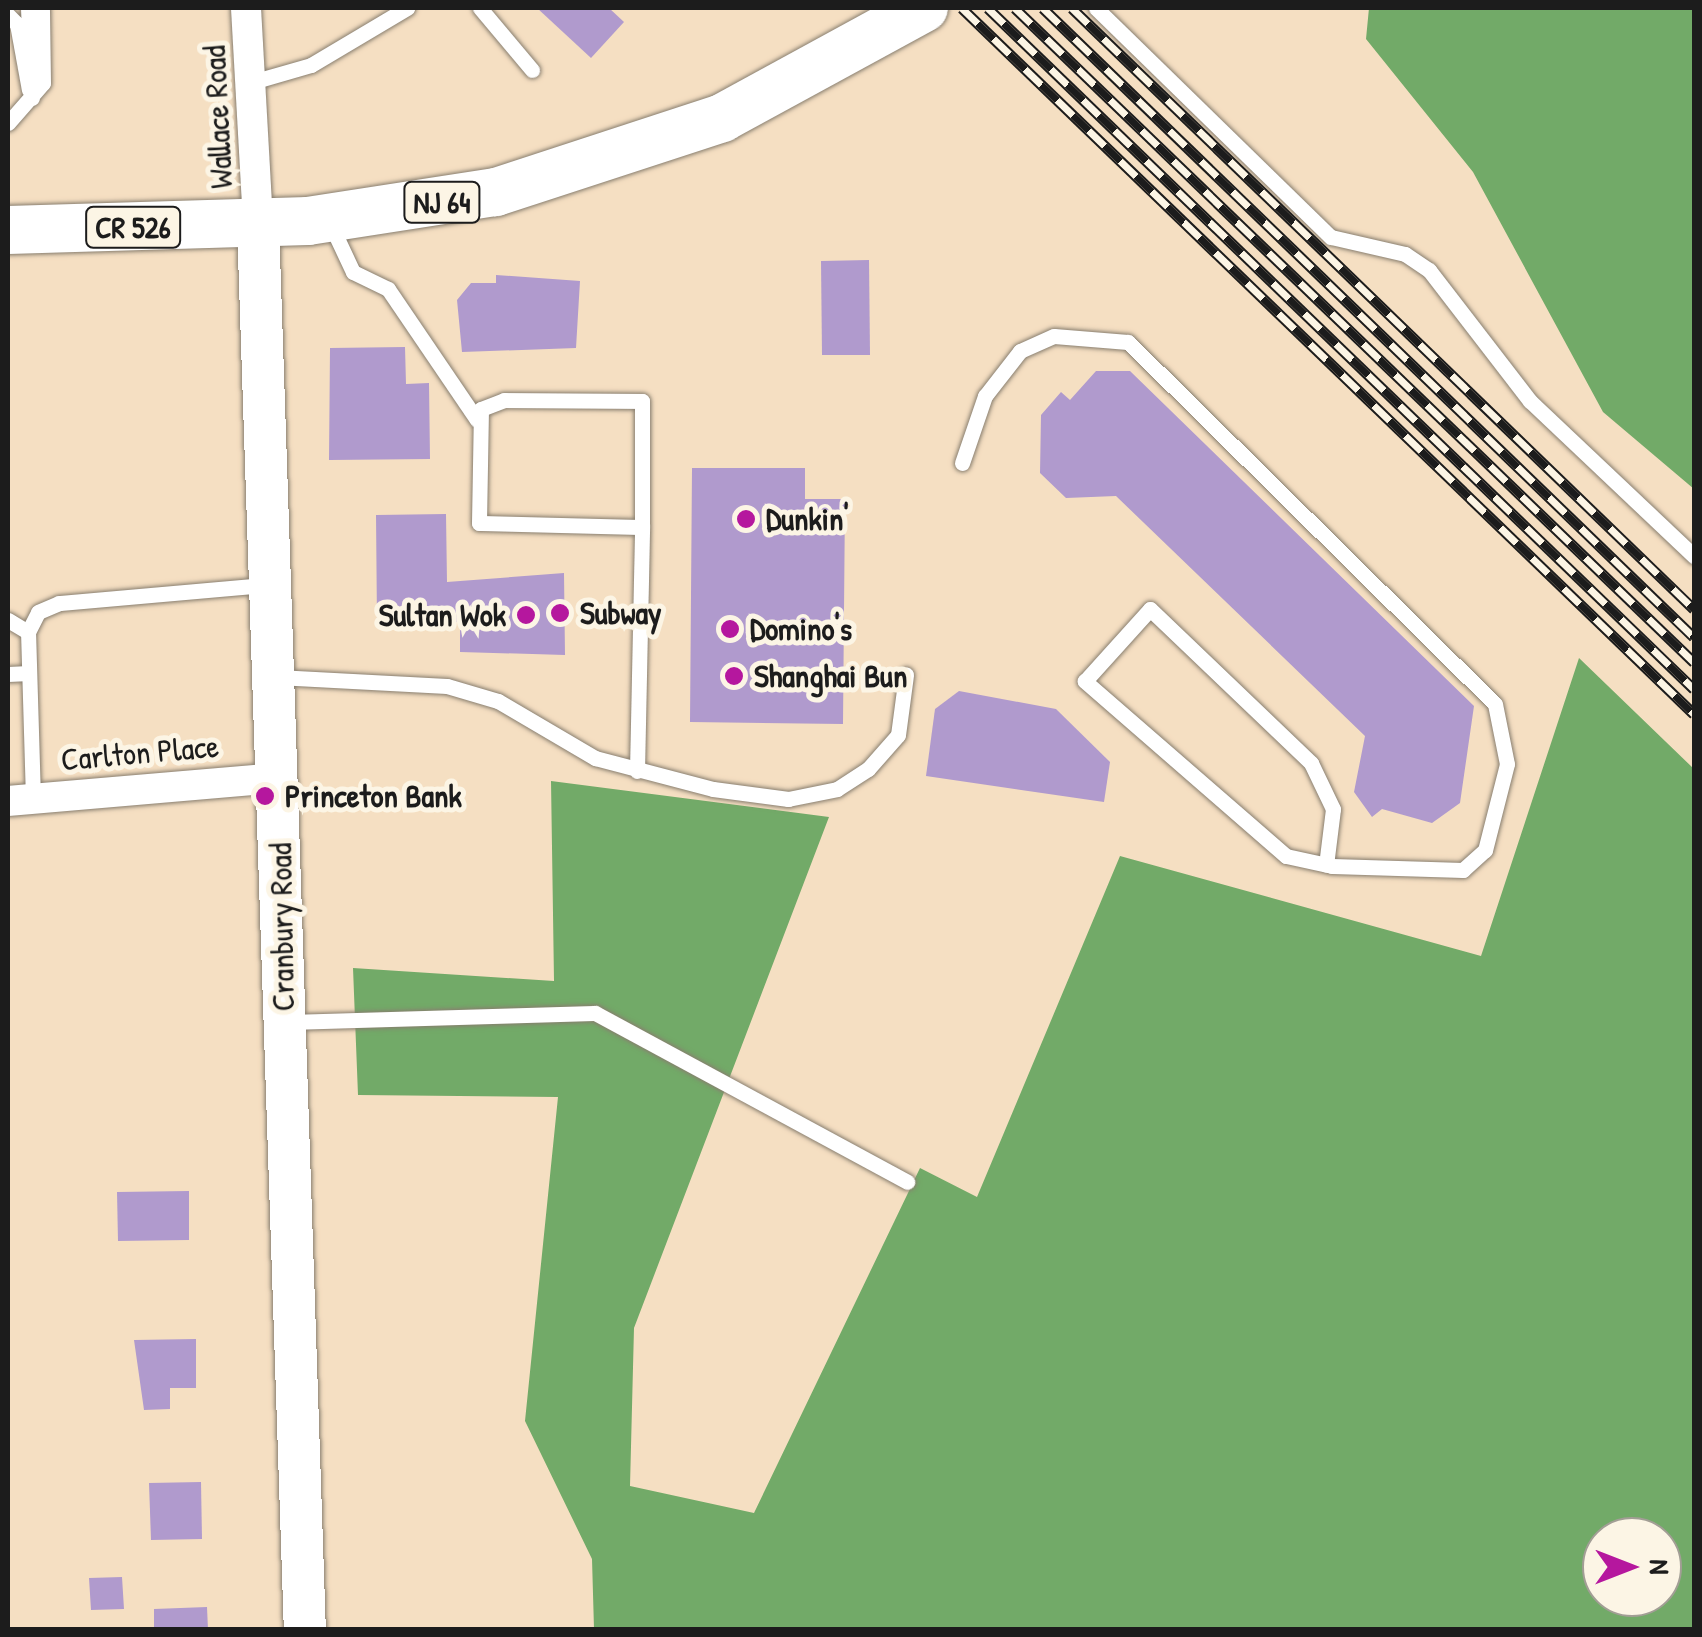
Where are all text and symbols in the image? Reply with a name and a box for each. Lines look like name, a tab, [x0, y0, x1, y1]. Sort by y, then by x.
street label: Wallace Road	[195, 44, 241, 190]
road number: NJ 64	[402, 177, 482, 227]
road number: CR 526	[83, 202, 183, 252]
place label: Dunkin'	[766, 500, 849, 538]
marker: Dunkin'	[735, 508, 757, 530]
place label: Subway	[580, 594, 662, 632]
place label: Sultan Wok	[379, 596, 506, 634]
marker: Subway	[549, 602, 571, 624]
marker: Sultan Wok	[515, 604, 537, 626]
place label: Domino's	[750, 610, 852, 648]
marker: Domino's	[719, 618, 741, 640]
place label: Shanghai Bun	[754, 657, 907, 695]
marker: Shanghai Bun	[723, 665, 745, 687]
street label: Carlton Place	[60, 727, 220, 779]
place label: Princeton Bank	[285, 777, 462, 815]
marker: Princeton Bank	[254, 785, 276, 807]
street label: Cranbury Road	[261, 842, 303, 1012]
north arrow	[1582, 1517, 1682, 1617]
text: N	[1641, 1560, 1679, 1574]

